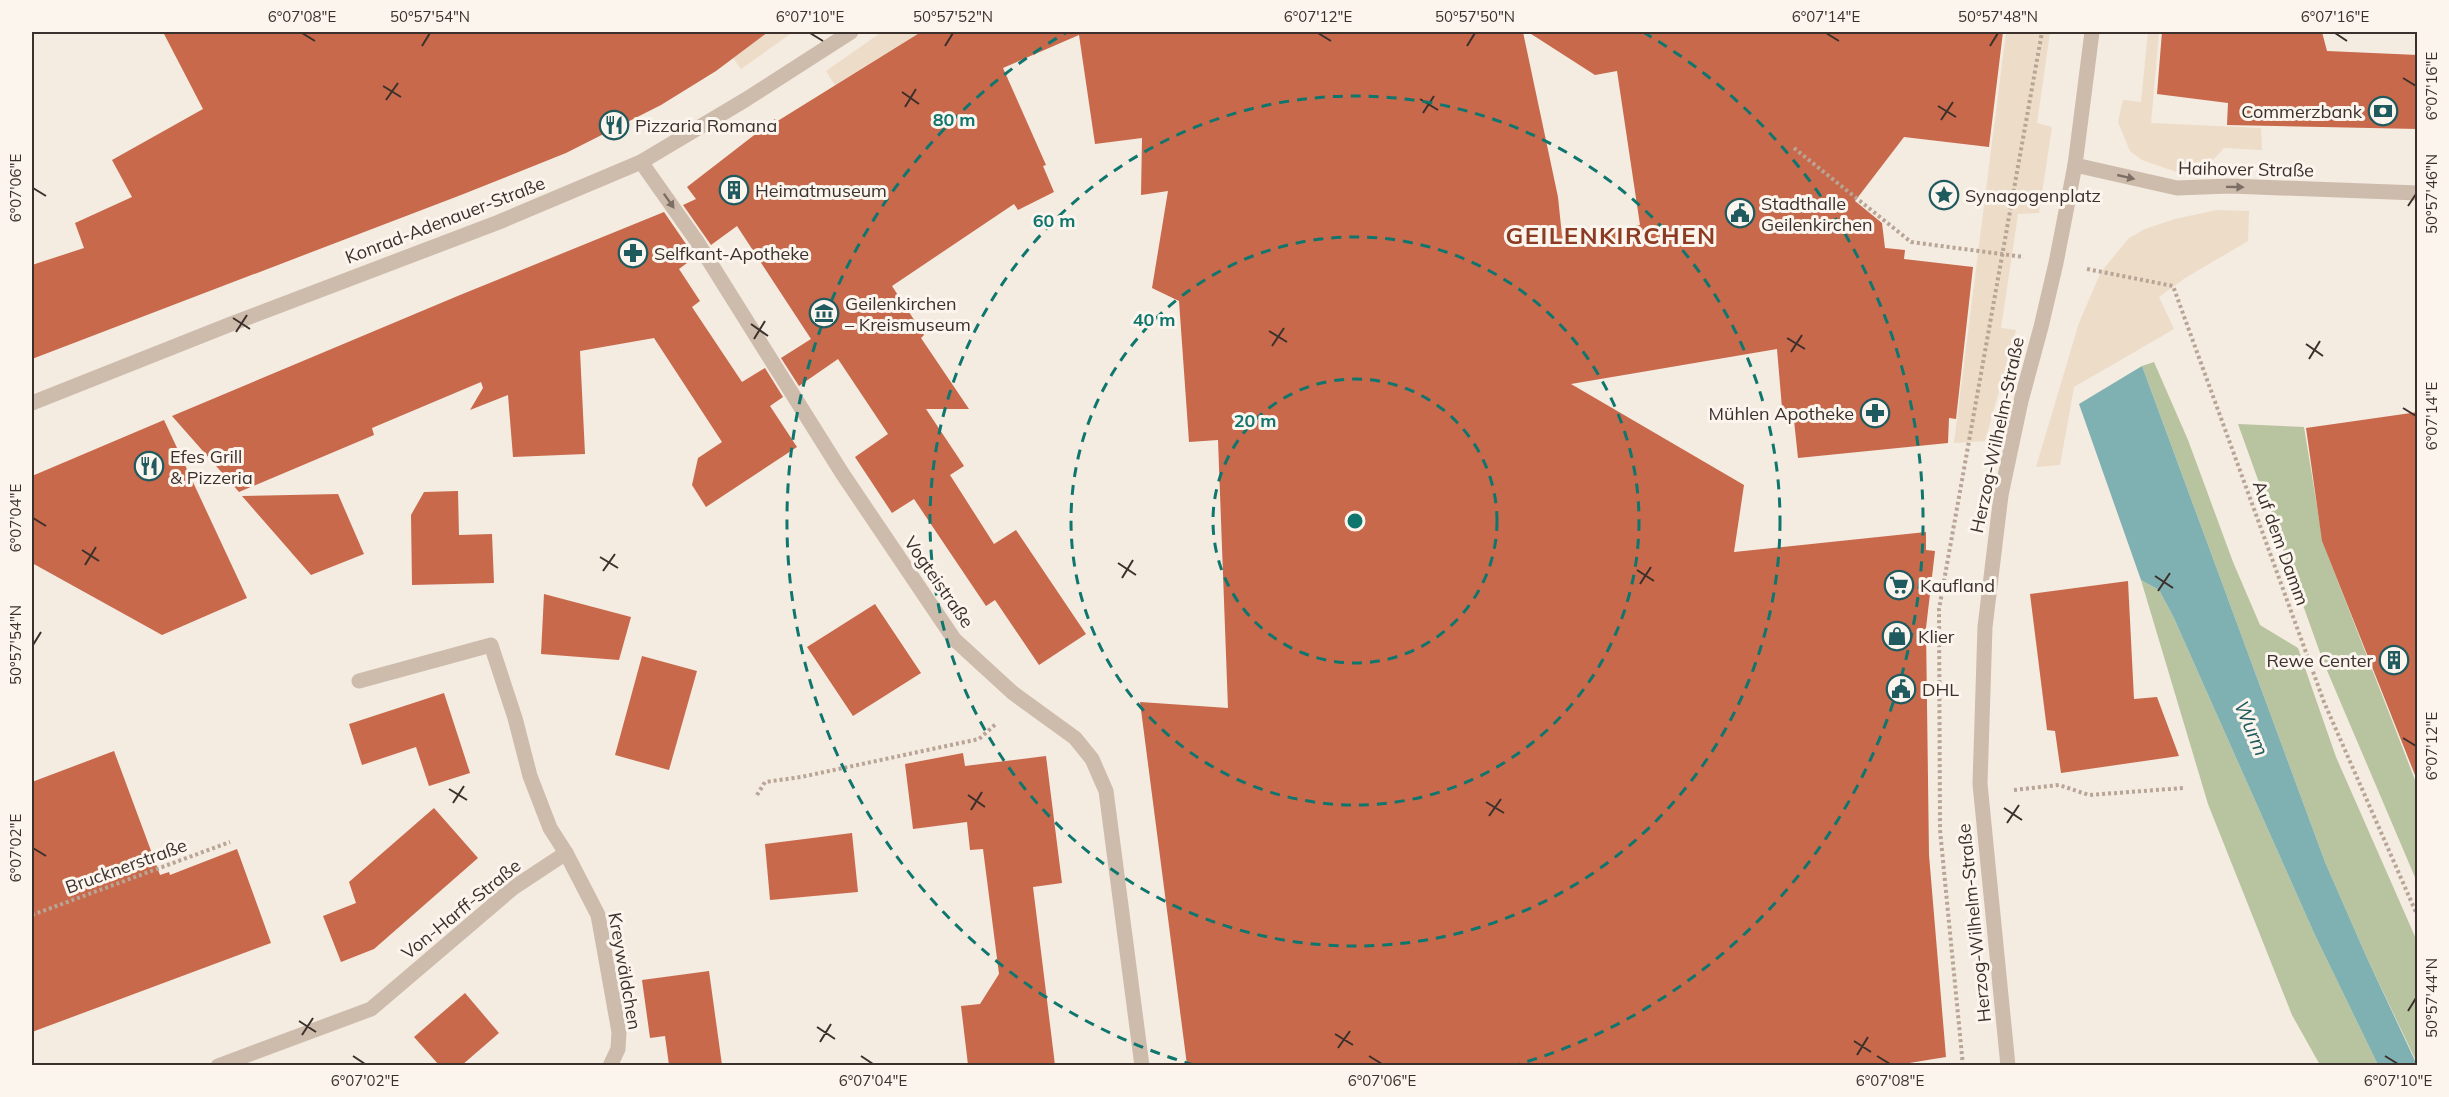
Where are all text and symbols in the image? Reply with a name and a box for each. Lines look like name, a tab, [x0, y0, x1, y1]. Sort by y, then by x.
text: 6°07'08"E	[268, 7, 336, 26]
text: 50°57'54"N	[390, 7, 470, 26]
text: 6°07'10"E	[776, 7, 844, 26]
text: 50°57'52"N	[913, 7, 993, 26]
text: 6°07'12"E	[1284, 7, 1352, 26]
text: 50°57'50"N	[1435, 7, 1515, 26]
text: 6°07'14"E	[1792, 7, 1860, 26]
text: 50°57'48"N	[1958, 7, 2038, 26]
text: 6°07'16"E	[2301, 7, 2369, 26]
text: 6°07'16"E	[2422, 52, 2441, 120]
bank icon: Commerzbank	[2367, 95, 2399, 127]
place label: Commerzbank	[2241, 100, 2363, 123]
text: 80 m	[933, 108, 975, 131]
restaurant icon: Pizzaria Romana	[598, 109, 630, 141]
place label: Pizzaria Romana	[635, 114, 777, 137]
text: 6°07'06"E	[6, 154, 25, 222]
text: 50°57'46"N	[2422, 154, 2441, 234]
street label: Haihover Straße	[2178, 156, 2314, 182]
street label: Konrad-Adenauer-Straße	[342, 171, 548, 269]
one-way arrow	[2117, 172, 2135, 182]
building icon: Heimatmuseum	[718, 174, 750, 206]
place label: Heimatmuseum	[755, 179, 887, 202]
place icon: Synagogenplatz	[1928, 179, 1960, 211]
one-way arrow	[2226, 182, 2245, 192]
place label: Synagogenplatz	[1965, 184, 2101, 207]
place label: Stadthalle Geilenkirchen	[1761, 192, 1873, 236]
one-way arrow	[662, 194, 674, 209]
public building icon: Stadthalle Geilenkirchen	[1724, 197, 1756, 229]
text: 60 m	[1033, 209, 1075, 232]
district label: GEILENKIRCHEN	[1505, 220, 1717, 250]
pharmacy icon: Selfkant-Apotheke	[617, 237, 649, 269]
place label: Selfkant-Apotheke	[654, 242, 809, 265]
place label: Geilenkirchen – Kreismuseum	[845, 292, 971, 336]
museum icon: Geilenkirchen – Kreismuseum	[808, 297, 840, 329]
text: 40 m	[1133, 308, 1175, 331]
street label: Herzog-Wilhelm-Straße	[1965, 335, 2029, 535]
text: 6°07'14"E	[2422, 382, 2441, 450]
pharmacy icon: Mühlen Apotheke	[1859, 397, 1891, 429]
place label: Mühlen Apotheke	[1709, 402, 1854, 425]
text: 20 m	[1234, 409, 1276, 432]
place label: Efes Grill & Pizzeria	[170, 445, 253, 489]
restaurant icon: Efes Grill & Pizzeria	[133, 450, 165, 482]
street label: Auf dem Damm	[2248, 477, 2314, 609]
text: 6°07'04"E	[6, 484, 25, 552]
centre of rings	[1345, 511, 1365, 531]
street label: Vogteistraße	[899, 532, 979, 632]
supermarket icon: Kaufland	[1883, 569, 1915, 601]
place label: Kaufland	[1920, 574, 1995, 597]
text: 50°57'54"N	[6, 605, 25, 685]
shop icon: Klier	[1881, 620, 1913, 652]
place label: Klier	[1918, 625, 1955, 648]
building icon: Rewe Center	[2378, 644, 2410, 676]
place label: Rewe Center	[2267, 649, 2373, 672]
public building icon: DHL	[1885, 673, 1917, 705]
place label: DHL	[1922, 678, 1959, 701]
water label: Wurm	[2229, 697, 2275, 759]
text: 6°07'12"E	[2422, 712, 2441, 780]
text: 6°07'02"E	[6, 814, 25, 882]
street label: Herzog-Wilhelm-Straße	[1952, 823, 1996, 1023]
street label: Brucknerstraße	[62, 833, 190, 899]
street label: Von-Harff-Straße	[397, 854, 525, 964]
street label: Kreywäldchen	[603, 911, 647, 1031]
text: 50°57'44"N	[2422, 958, 2441, 1038]
text: 6°07'02"E	[331, 1071, 399, 1090]
text: 6°07'04"E	[839, 1071, 907, 1090]
text: 6°07'06"E	[1348, 1071, 1416, 1090]
text: 6°07'08"E	[1856, 1071, 1924, 1090]
text: 6°07'10"E	[2364, 1071, 2432, 1090]

